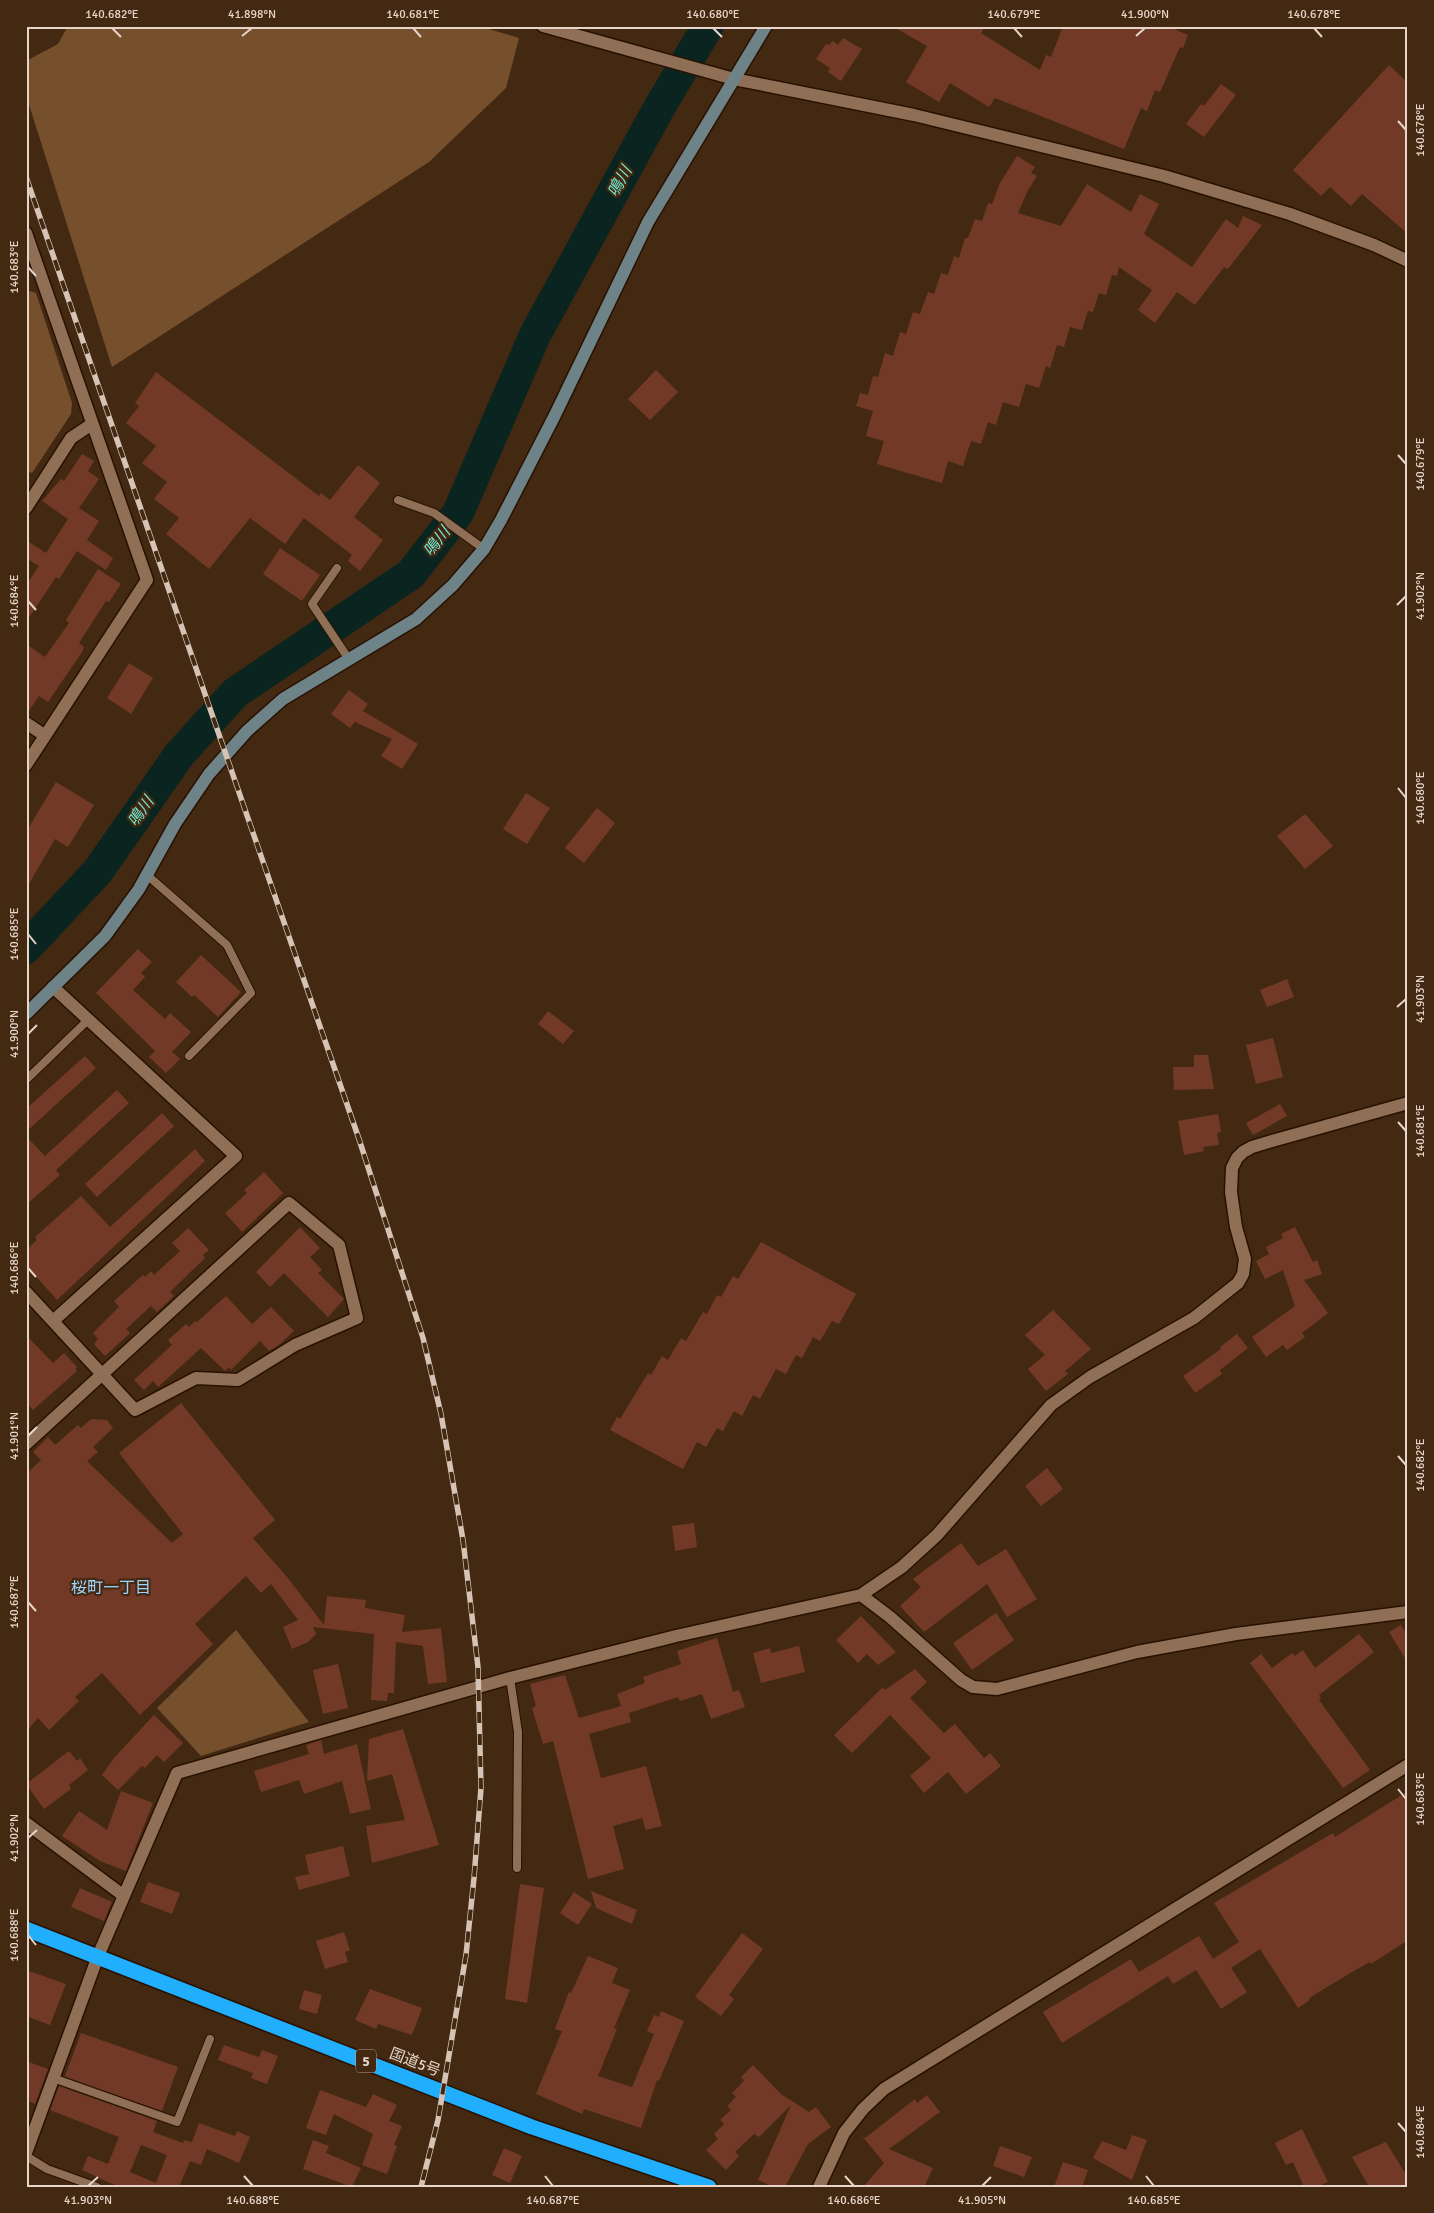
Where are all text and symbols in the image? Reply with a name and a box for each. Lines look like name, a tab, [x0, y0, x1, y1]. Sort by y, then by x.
text: 140.682°E	[85, 7, 139, 22]
text: 41.898°N	[228, 7, 276, 22]
text: 140.681°E	[386, 7, 440, 22]
text: 140.680°E	[686, 7, 740, 22]
text: 140.679°E	[987, 7, 1041, 22]
text: 41.900°N	[1121, 7, 1169, 22]
text: 140.678°E	[1287, 7, 1341, 22]
text: 140.678°E	[1413, 103, 1428, 157]
water label: 鳴川	[603, 161, 637, 200]
text: 140.683°E	[7, 240, 22, 294]
text: 140.679°E	[1413, 437, 1428, 491]
water label: 鳴川	[419, 521, 456, 560]
text: 41.902°N	[1413, 572, 1428, 620]
text: 140.684°E	[7, 574, 22, 628]
text: 140.680°E	[1413, 771, 1428, 825]
water label: 鳴川	[123, 791, 159, 830]
text: 140.685°E	[7, 907, 22, 961]
text: 41.903°N	[1413, 975, 1428, 1023]
text: 41.900°N	[7, 1010, 22, 1058]
text: 140.681°E	[1413, 1104, 1428, 1158]
text: 140.686°E	[7, 1241, 22, 1295]
text: 41.901°N	[7, 1412, 22, 1460]
text: 140.682°E	[1413, 1438, 1428, 1492]
text: 140.687°E	[7, 1575, 22, 1629]
district label: 桜町一丁目	[71, 1578, 151, 1598]
text: 140.683°E	[1413, 1772, 1428, 1826]
text: 41.902°N	[7, 1814, 22, 1862]
text: 140.688°E	[7, 1908, 22, 1962]
street label: 国道5号	[387, 2044, 443, 2080]
road number: 5	[356, 2050, 376, 2072]
text: 140.684°E	[1413, 2105, 1428, 2159]
text: 41.903°N	[64, 2193, 112, 2208]
text: 140.688°E	[226, 2193, 280, 2208]
text: 140.687°E	[526, 2193, 580, 2208]
text: 140.686°E	[827, 2193, 881, 2208]
text: 41.905°N	[958, 2193, 1006, 2208]
text: 140.685°E	[1127, 2193, 1181, 2208]

